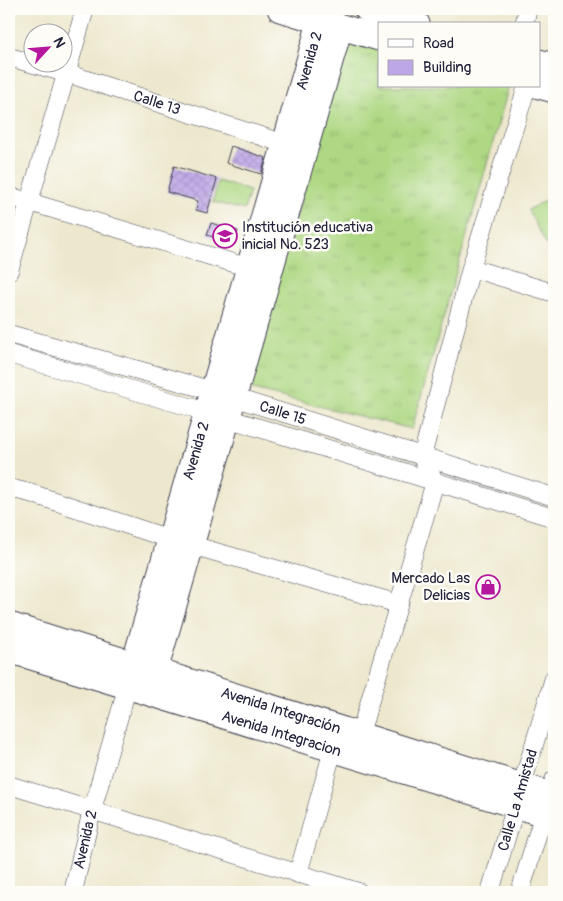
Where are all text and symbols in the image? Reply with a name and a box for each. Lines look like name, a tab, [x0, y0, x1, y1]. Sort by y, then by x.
north arrow	[22, 22, 72, 72]
legend	[378, 22, 540, 88]
street label: Avenida 2	[291, 29, 326, 92]
text: Road	[423, 34, 454, 53]
text: N	[50, 35, 69, 51]
text: Building	[423, 58, 471, 77]
street label: Calle 13	[131, 86, 183, 119]
place label: Institución educativa inicial No. 523	[242, 218, 373, 254]
school or university icon: Institución educativa inicial No. 523	[212, 223, 238, 249]
street label: Calle 15	[257, 397, 309, 429]
street label: Avenida 2	[178, 419, 213, 482]
place label: Mercado Las Delicias	[391, 569, 470, 605]
shop icon: Mercado Las Delicias	[475, 574, 501, 600]
street label: Avenida Integración	[219, 683, 343, 738]
street label: Avenida Integracion	[219, 706, 344, 761]
street label: Calle La Amistad	[493, 747, 542, 853]
street label: Avenida 2	[69, 808, 101, 871]

